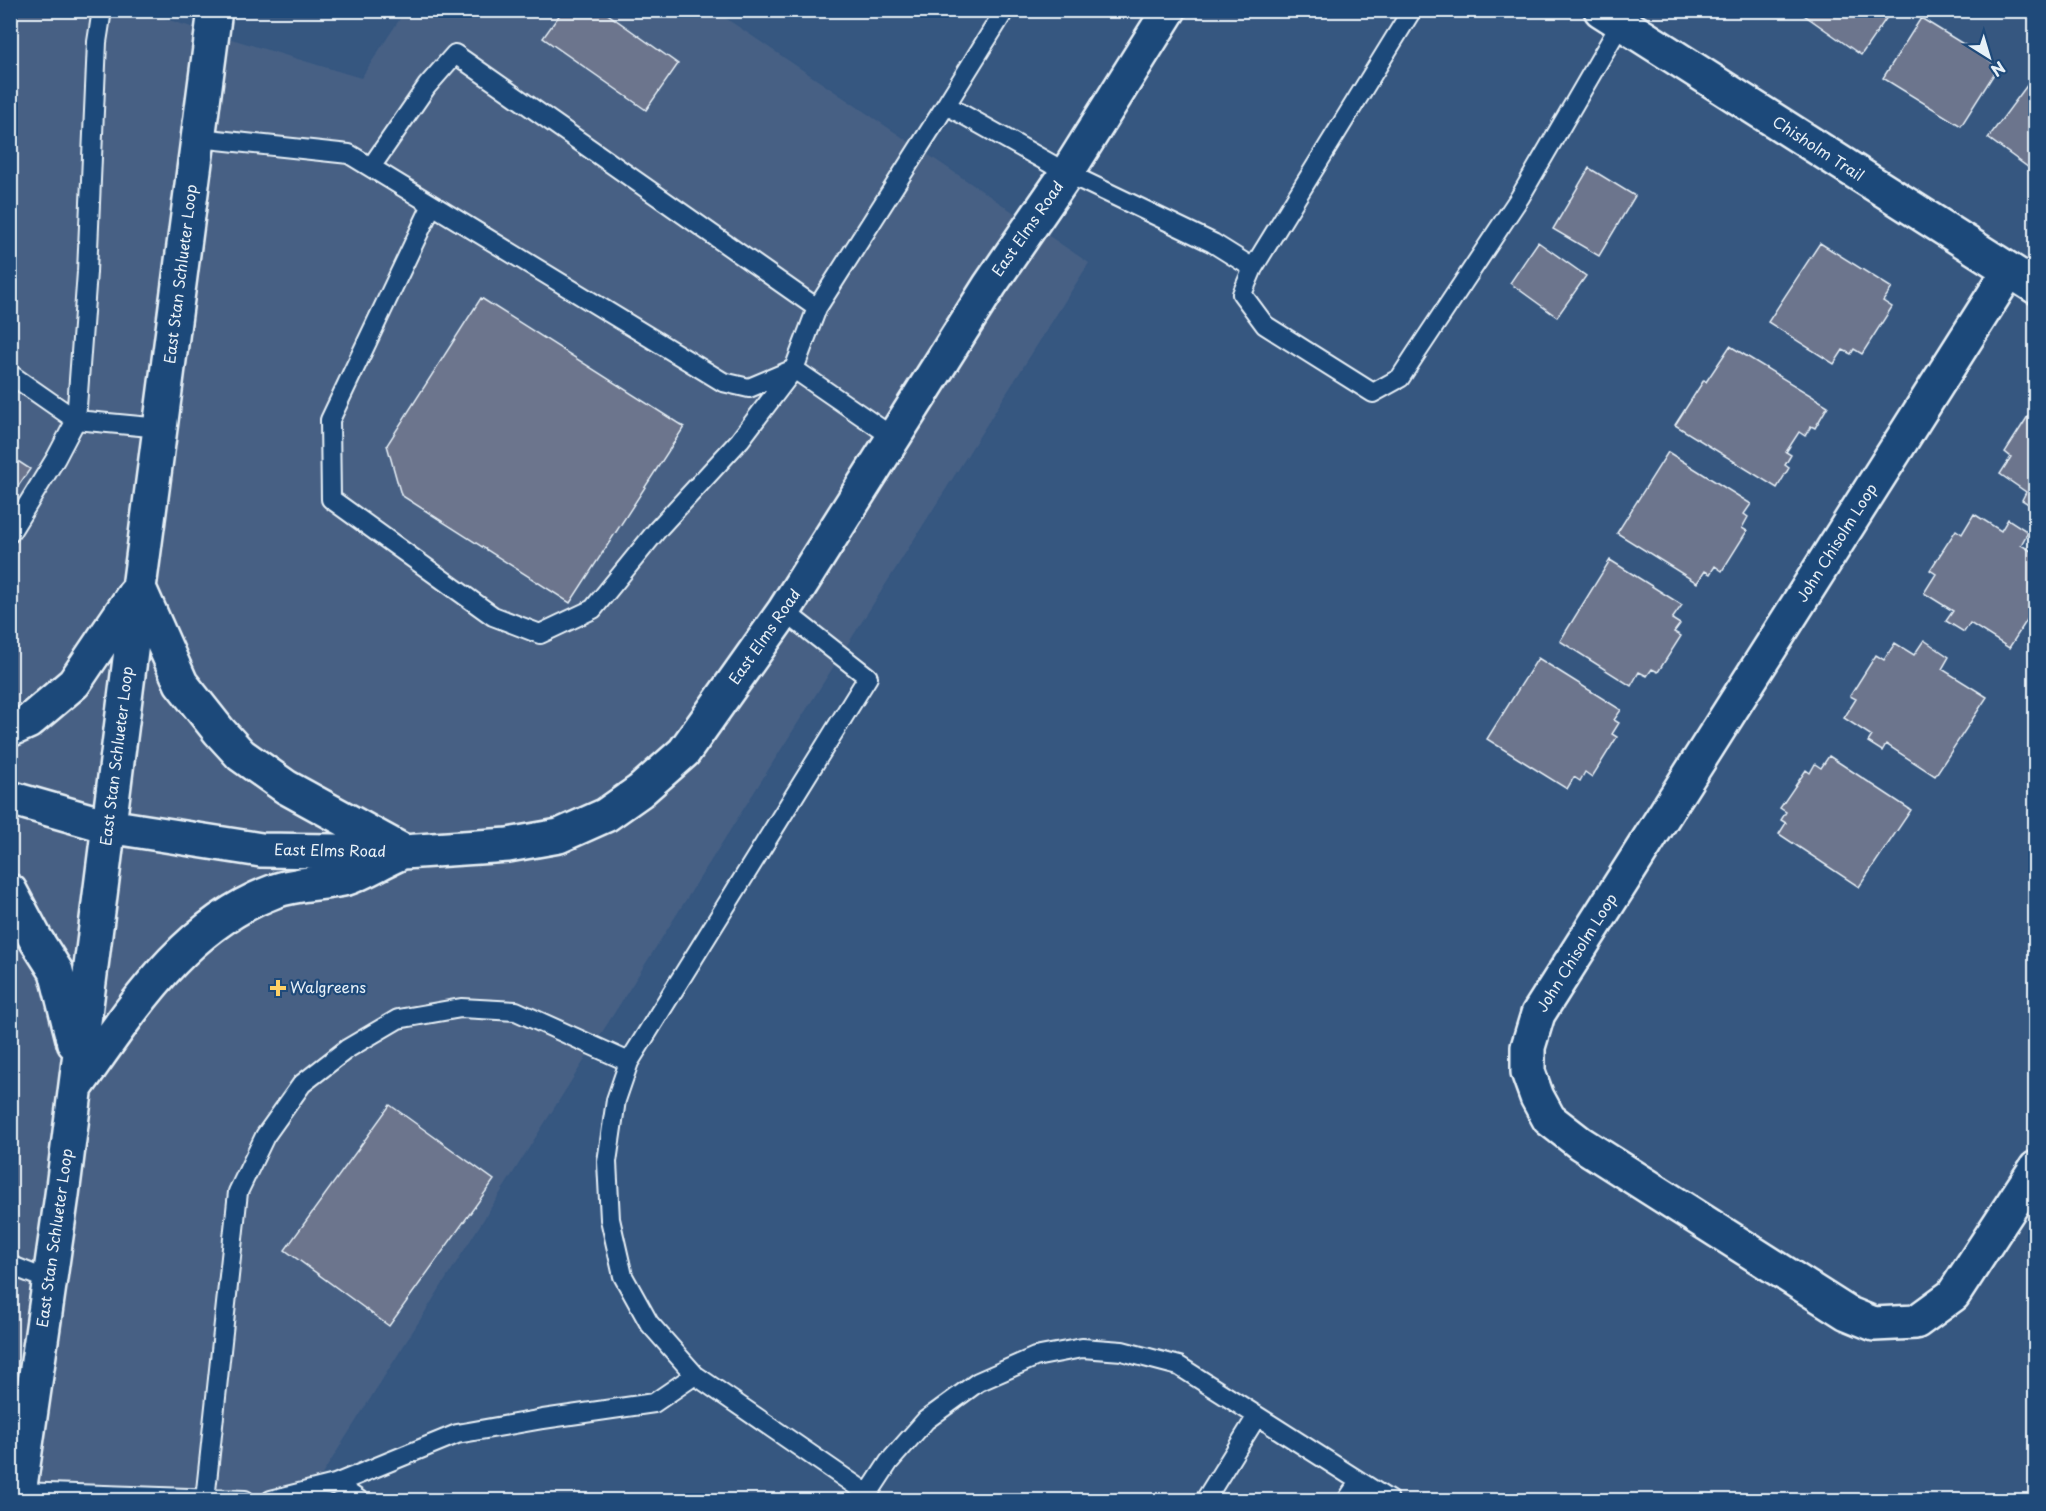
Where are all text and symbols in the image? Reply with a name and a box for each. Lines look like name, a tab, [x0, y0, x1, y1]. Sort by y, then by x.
north arrow	[1959, 27, 2019, 87]
text: N	[1986, 56, 2011, 83]
street label: Chisholm Trail	[1768, 109, 1869, 186]
street label: East Elms Road	[985, 176, 1068, 281]
street label: East Stan Schlueter Loop	[157, 183, 202, 365]
street label: John Chisolm Loop	[1790, 478, 1882, 606]
street label: East Elms Road	[722, 584, 805, 689]
street label: East Stan Schlueter Loop	[93, 665, 138, 847]
street label: East Elms Road	[274, 837, 386, 862]
street label: John Chisolm Loop	[1530, 888, 1622, 1016]
place label: Walgreens	[290, 975, 366, 998]
marker: Walgreens	[271, 981, 285, 995]
street label: East Stan Schlueter Loop	[30, 1147, 77, 1329]

